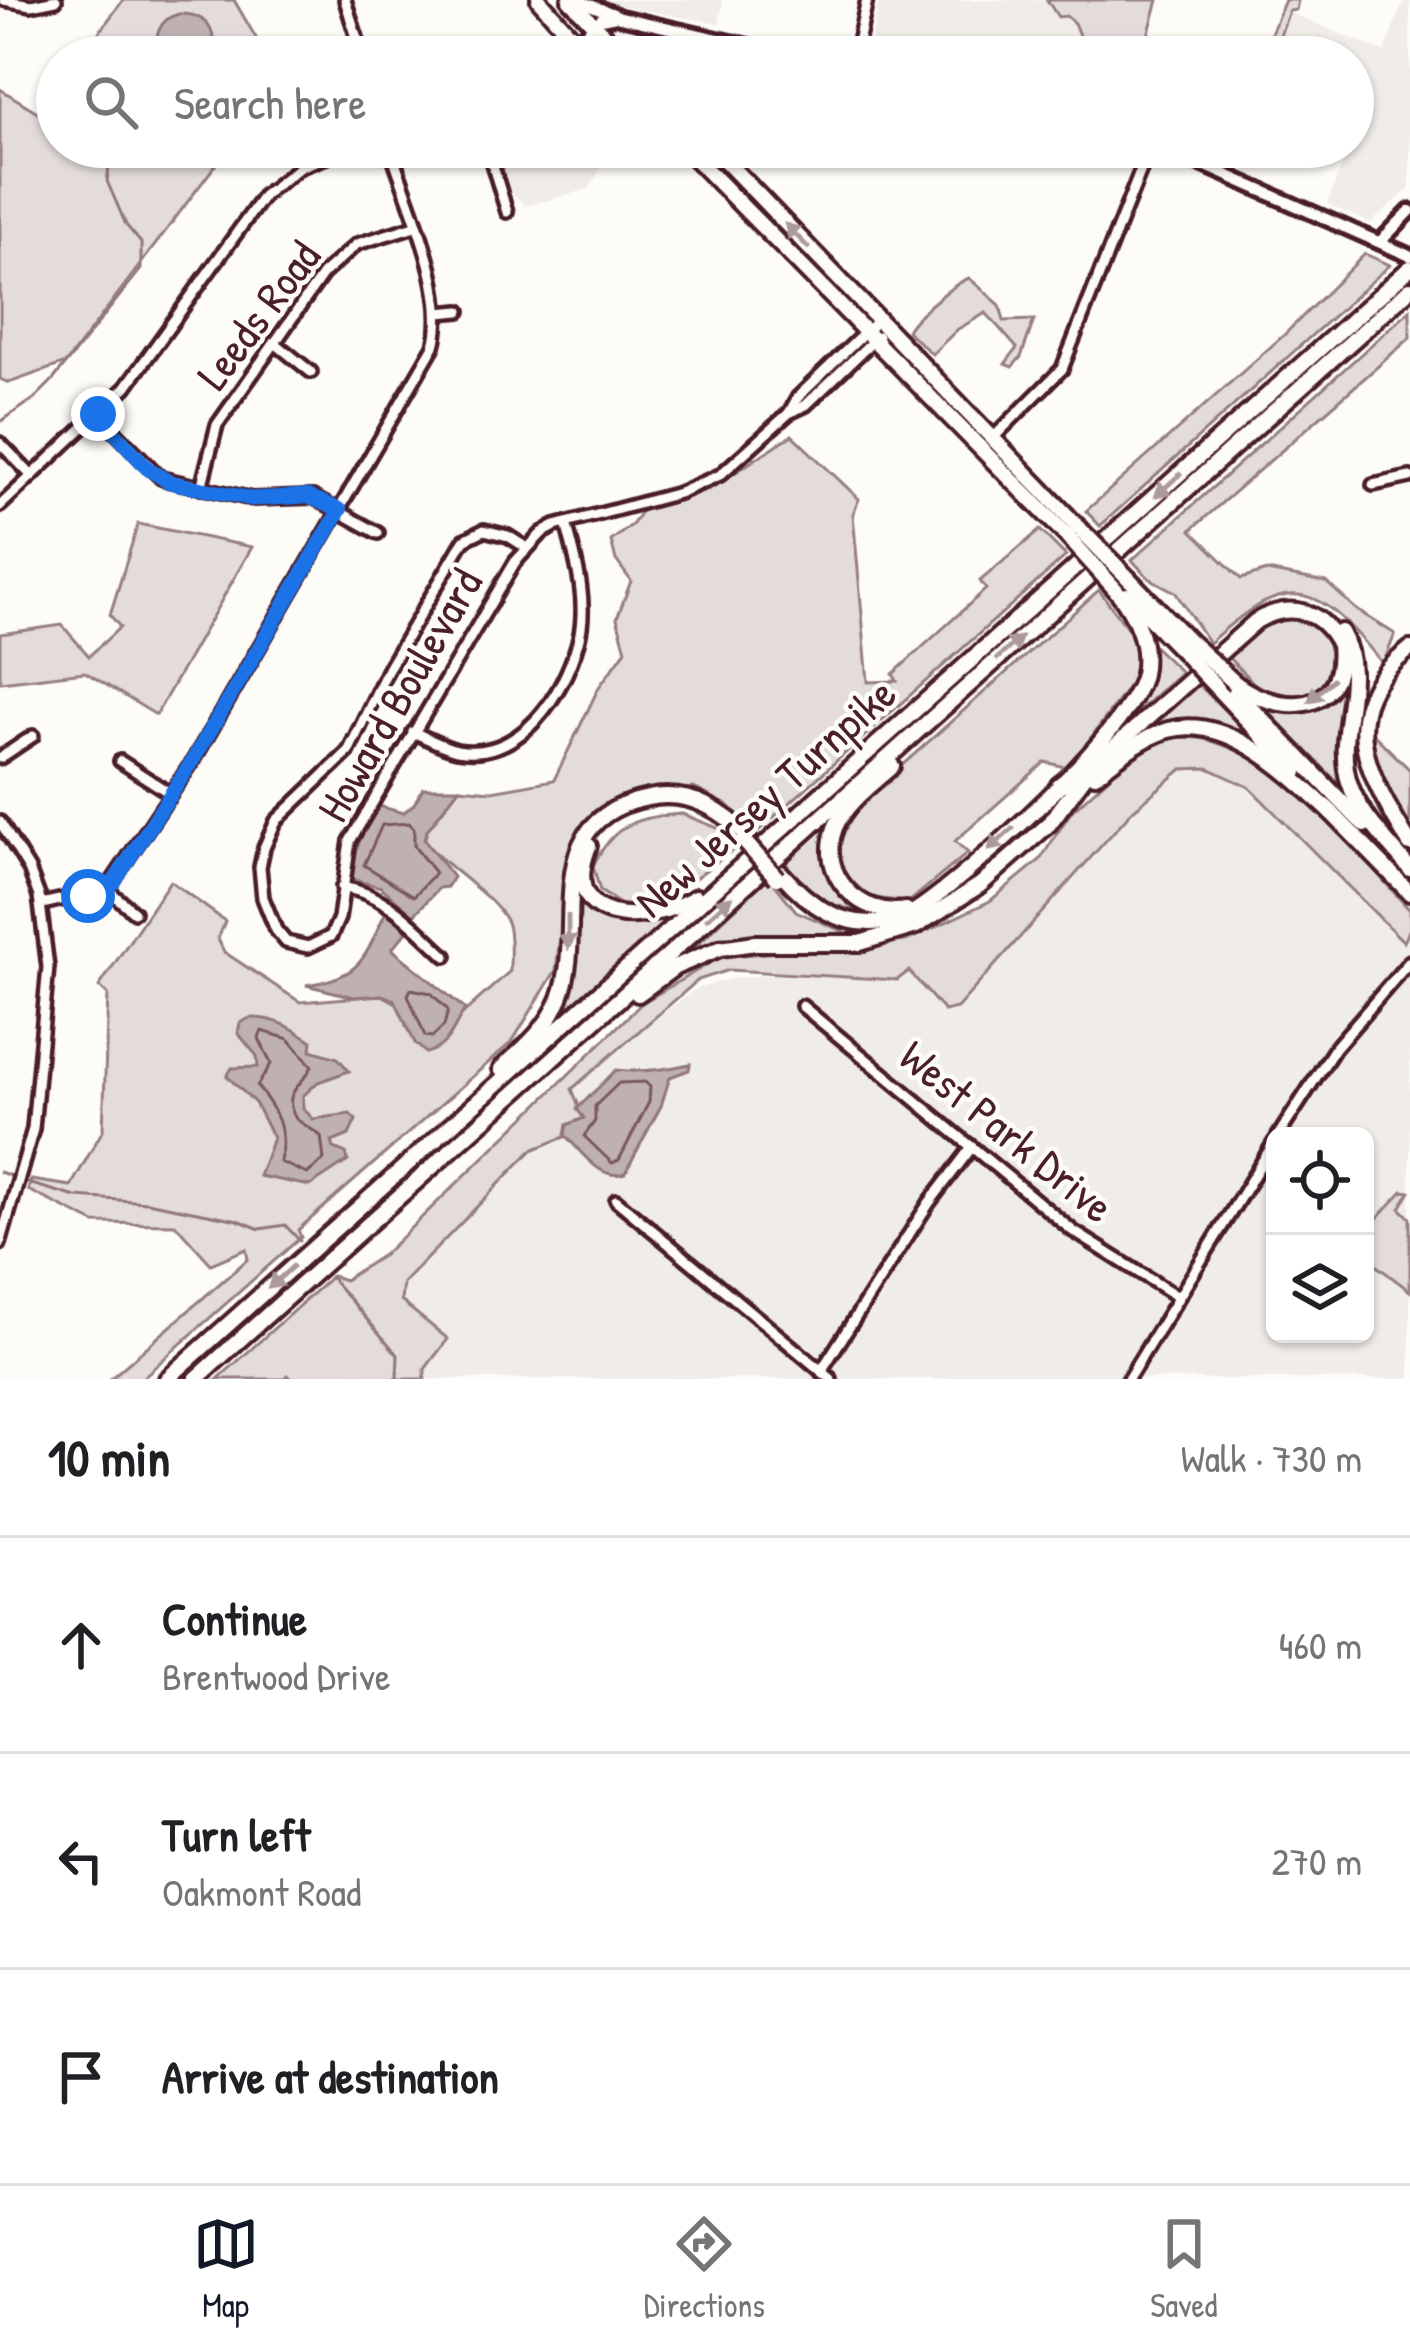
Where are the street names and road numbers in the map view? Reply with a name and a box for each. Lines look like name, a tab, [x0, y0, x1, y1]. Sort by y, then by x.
street label: Leeds Road	[182, 228, 334, 402]
street label: Howard Boulevard	[302, 557, 496, 832]
street label: New Jersey Turnpike	[621, 663, 909, 930]
street label: West Park Drive	[887, 1025, 1127, 1236]

